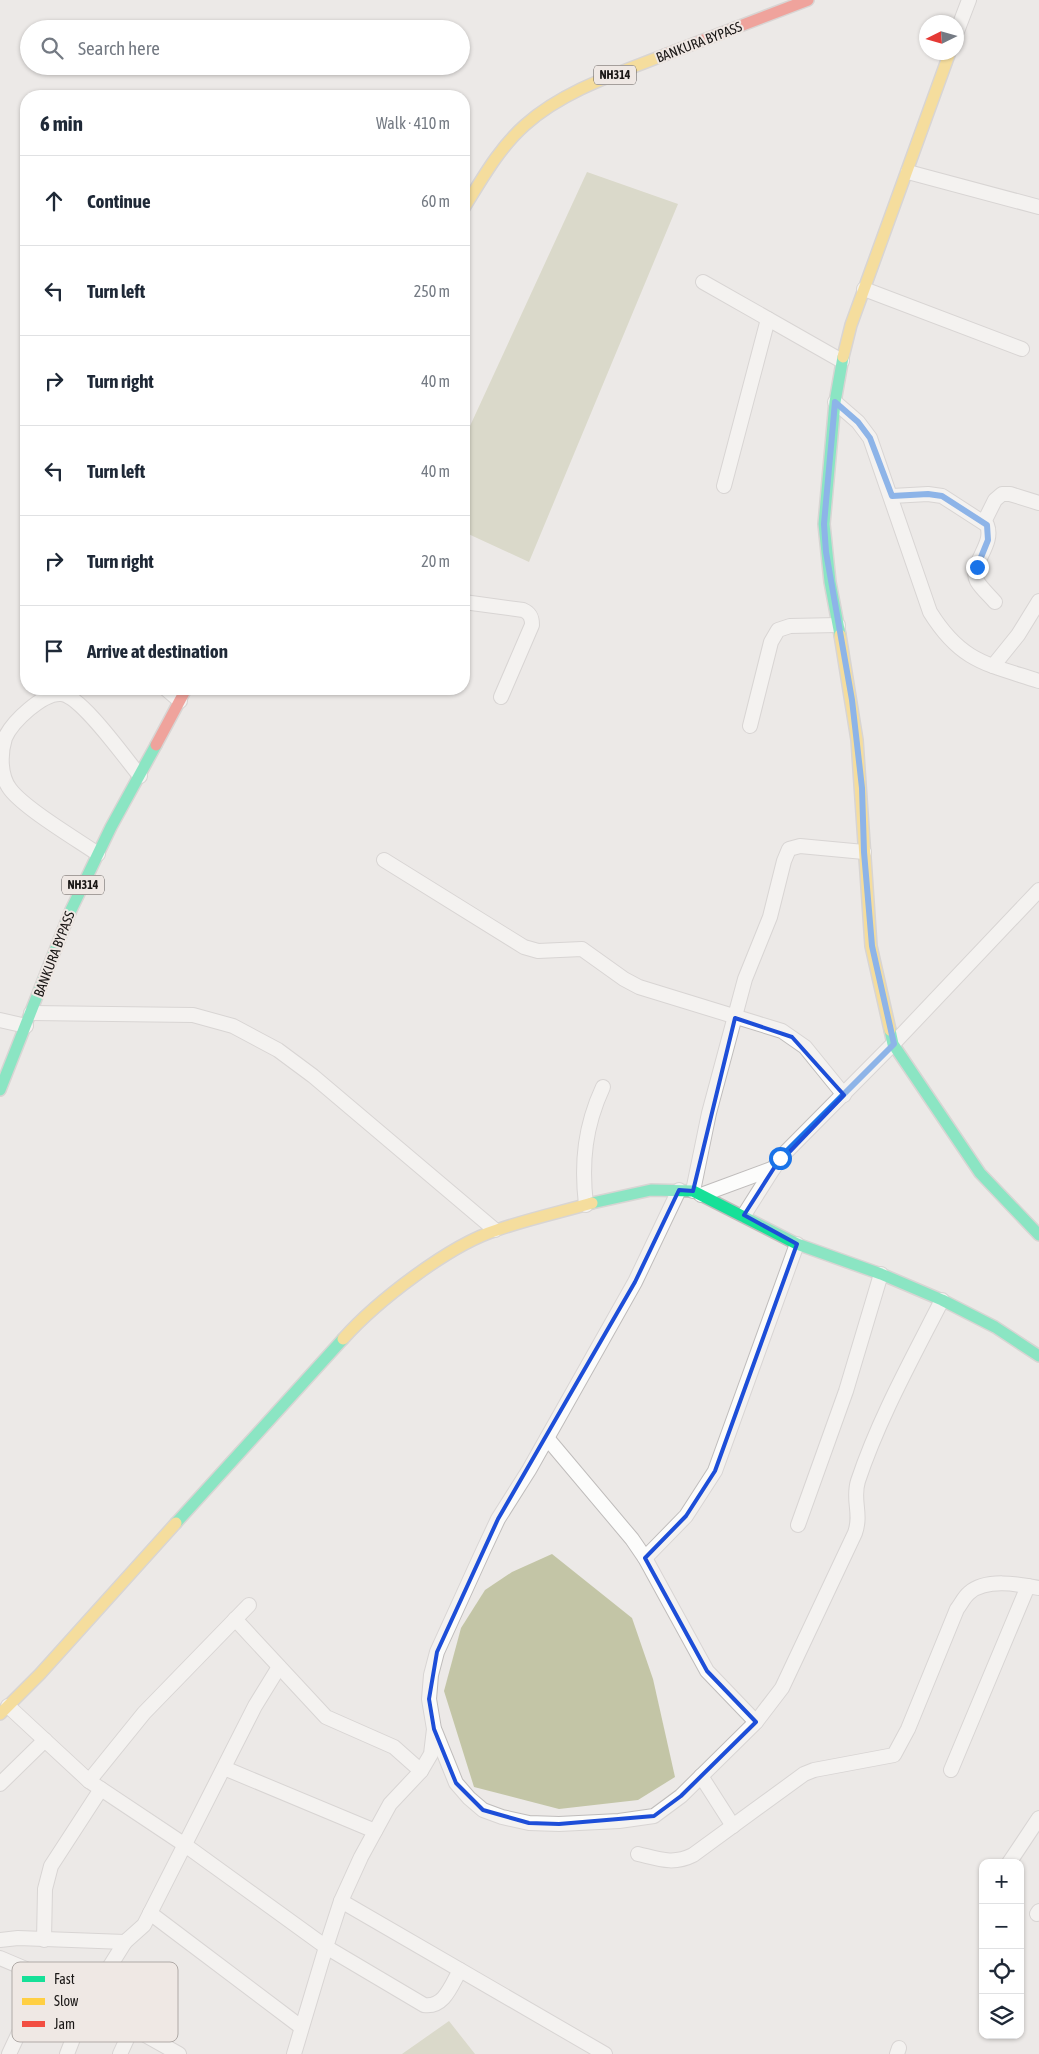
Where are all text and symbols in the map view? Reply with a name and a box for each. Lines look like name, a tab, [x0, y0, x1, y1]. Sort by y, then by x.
north arrow	[919, 15, 964, 60]
street label: BANKURA BYPASS	[654, 18, 744, 66]
search box	[20, 20, 470, 75]
icon: search	[38, 34, 66, 62]
text: Search here	[78, 37, 160, 59]
road number: NH314	[594, 66, 636, 84]
text: 6 min	[40, 111, 83, 135]
text: Walk · 410 m	[376, 114, 450, 132]
icon: ahead	[40, 187, 68, 215]
text: Continue	[87, 190, 151, 212]
text: 60 m	[421, 192, 450, 210]
icon: left	[40, 277, 68, 305]
text: Turn left	[87, 280, 145, 302]
text: 250 m	[414, 282, 450, 300]
icon: right	[40, 367, 68, 395]
text: Turn right	[87, 370, 154, 392]
text: 40 m	[421, 372, 450, 390]
icon: left	[40, 457, 68, 485]
text: Turn left	[87, 460, 145, 482]
text: 40 m	[421, 462, 450, 480]
icon: right	[40, 547, 68, 575]
text: Turn right	[87, 550, 154, 572]
text: 20 m	[421, 552, 450, 570]
route end	[966, 556, 989, 579]
icon: arrive	[40, 637, 68, 665]
text: Arrive at destination	[87, 640, 228, 662]
road number: NH314	[62, 876, 104, 894]
street label: BANKURA BYPASS	[30, 909, 78, 999]
route start	[769, 1147, 792, 1170]
map controls	[979, 1859, 1024, 2039]
button: +	[979, 1859, 1024, 1904]
button: −	[979, 1904, 1024, 1949]
button: locate	[979, 1949, 1024, 1994]
legend	[12, 1962, 178, 2042]
text: Fast	[54, 1971, 75, 1987]
text: Slow	[54, 1993, 79, 2009]
button: layers	[979, 1994, 1024, 2039]
text: Jam	[54, 2016, 75, 2032]

